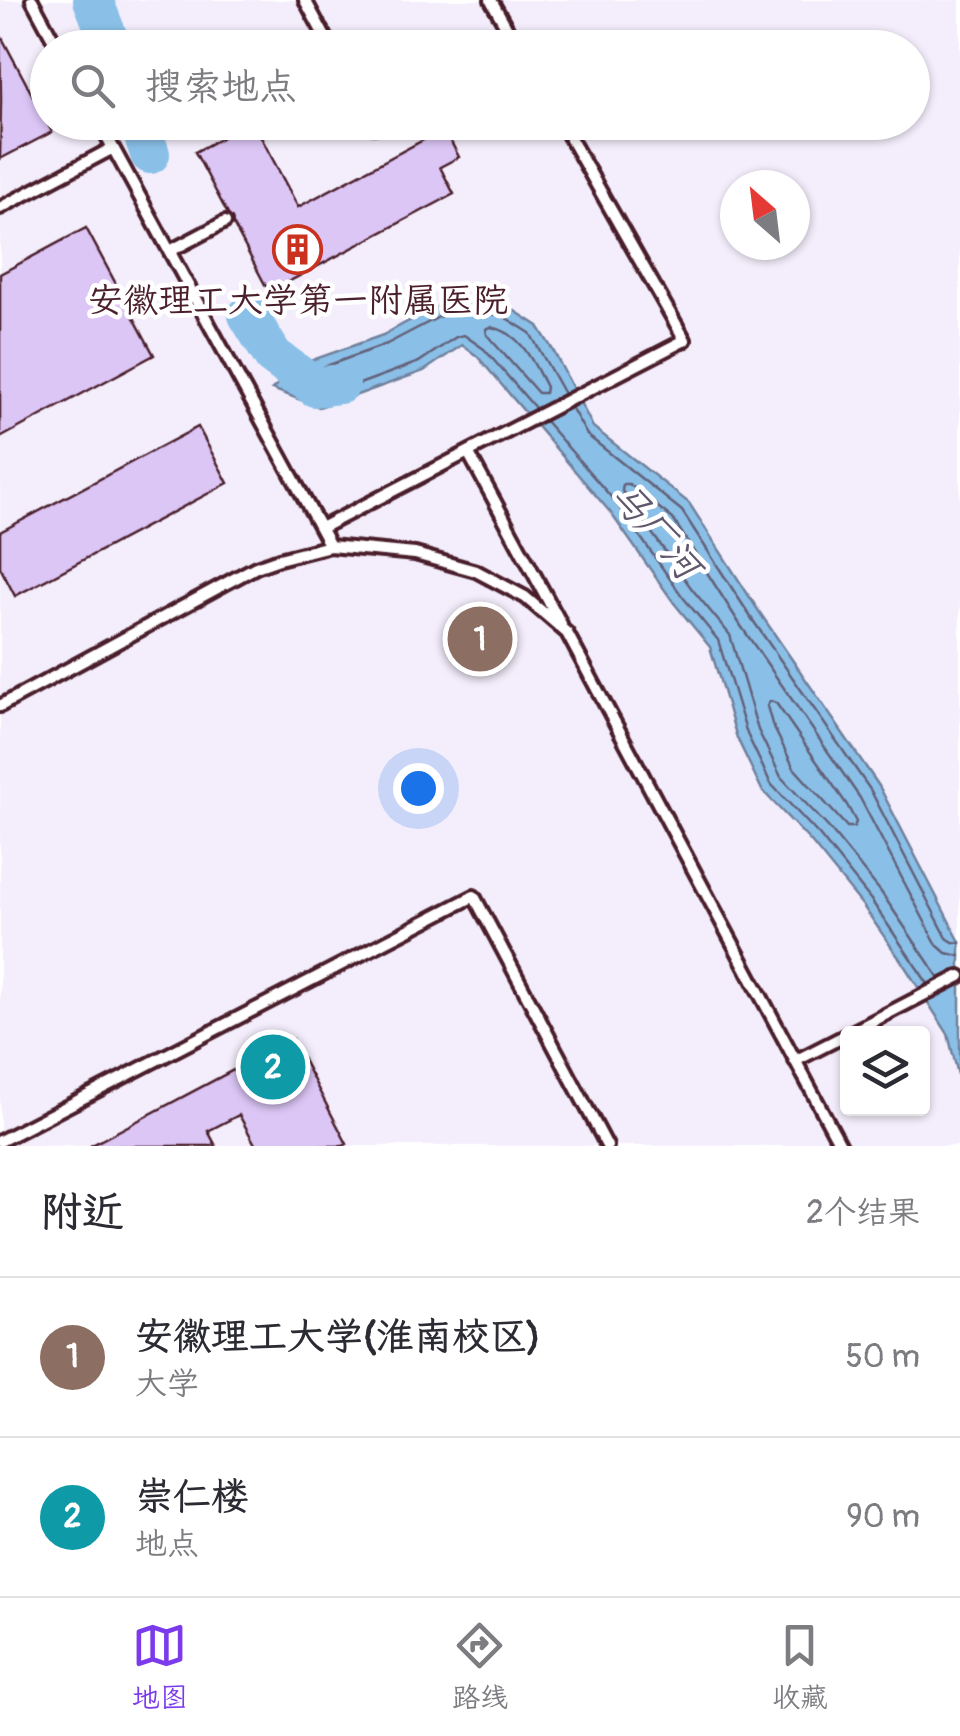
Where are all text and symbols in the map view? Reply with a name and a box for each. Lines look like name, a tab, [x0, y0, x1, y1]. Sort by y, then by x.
search box	[30, 30, 930, 140]
icon: search	[65, 58, 120, 113]
text: 搜索地点	[145, 63, 297, 111]
north arrow	[720, 170, 810, 260]
building icon: 安徽理工大学第一附属医院	[272, 223, 324, 275]
place label: 安徽理工大学第一附属医院	[88, 279, 508, 323]
water label: 马厂河	[599, 472, 714, 594]
pin: 1	[448, 602, 512, 676]
your location	[393, 763, 444, 814]
map controls	[840, 1026, 930, 1116]
button: layers	[840, 1026, 930, 1116]
pin: 2	[240, 1030, 306, 1104]
text: 附近	[40, 1187, 124, 1239]
text: 2个结果	[806, 1193, 920, 1233]
text: 安徽理工大学(淮南校区)	[135, 1313, 540, 1361]
text: 1	[66, 1337, 79, 1377]
text: 50 m	[845, 1337, 920, 1377]
text: 大学	[135, 1364, 199, 1404]
text: 崇仁楼	[135, 1473, 249, 1521]
text: 2	[64, 1497, 81, 1537]
text: 90 m	[846, 1497, 920, 1537]
text: 地点	[135, 1524, 199, 1564]
tab: 地图	[132, 1618, 188, 1716]
tab: 路线	[452, 1618, 508, 1716]
tab: 收藏	[772, 1618, 828, 1716]

